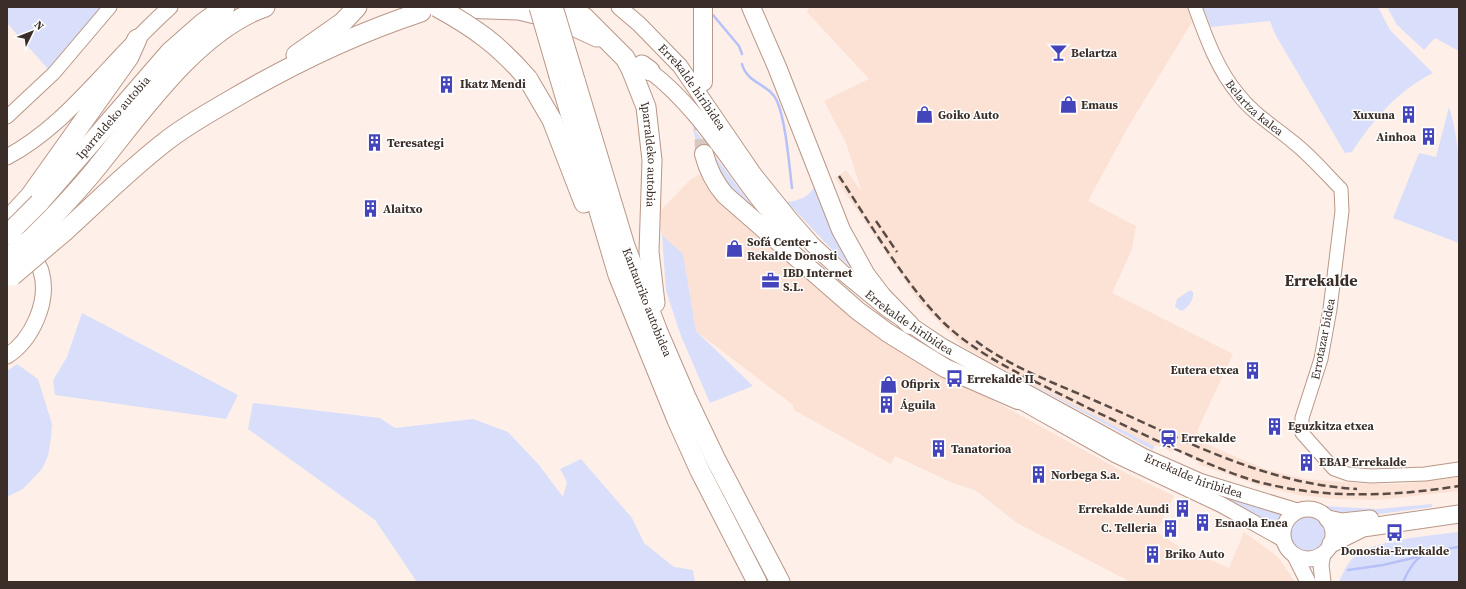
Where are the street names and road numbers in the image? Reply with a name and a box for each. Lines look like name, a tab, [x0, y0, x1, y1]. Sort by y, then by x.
street label: Errekalde hiribidea	[655, 40, 730, 134]
street label: Iparraldeko autobia	[72, 72, 154, 163]
street label: Belartza kalea	[1222, 77, 1287, 140]
street label: Iparraldeko autobia	[637, 99, 660, 208]
street label: Kantauriko autobidea	[619, 246, 676, 360]
street label: Errekalde hiribidea	[862, 286, 957, 359]
street label: Errotazar bidea	[1307, 296, 1339, 381]
street label: Errekalde hiribidea	[1142, 450, 1245, 502]

